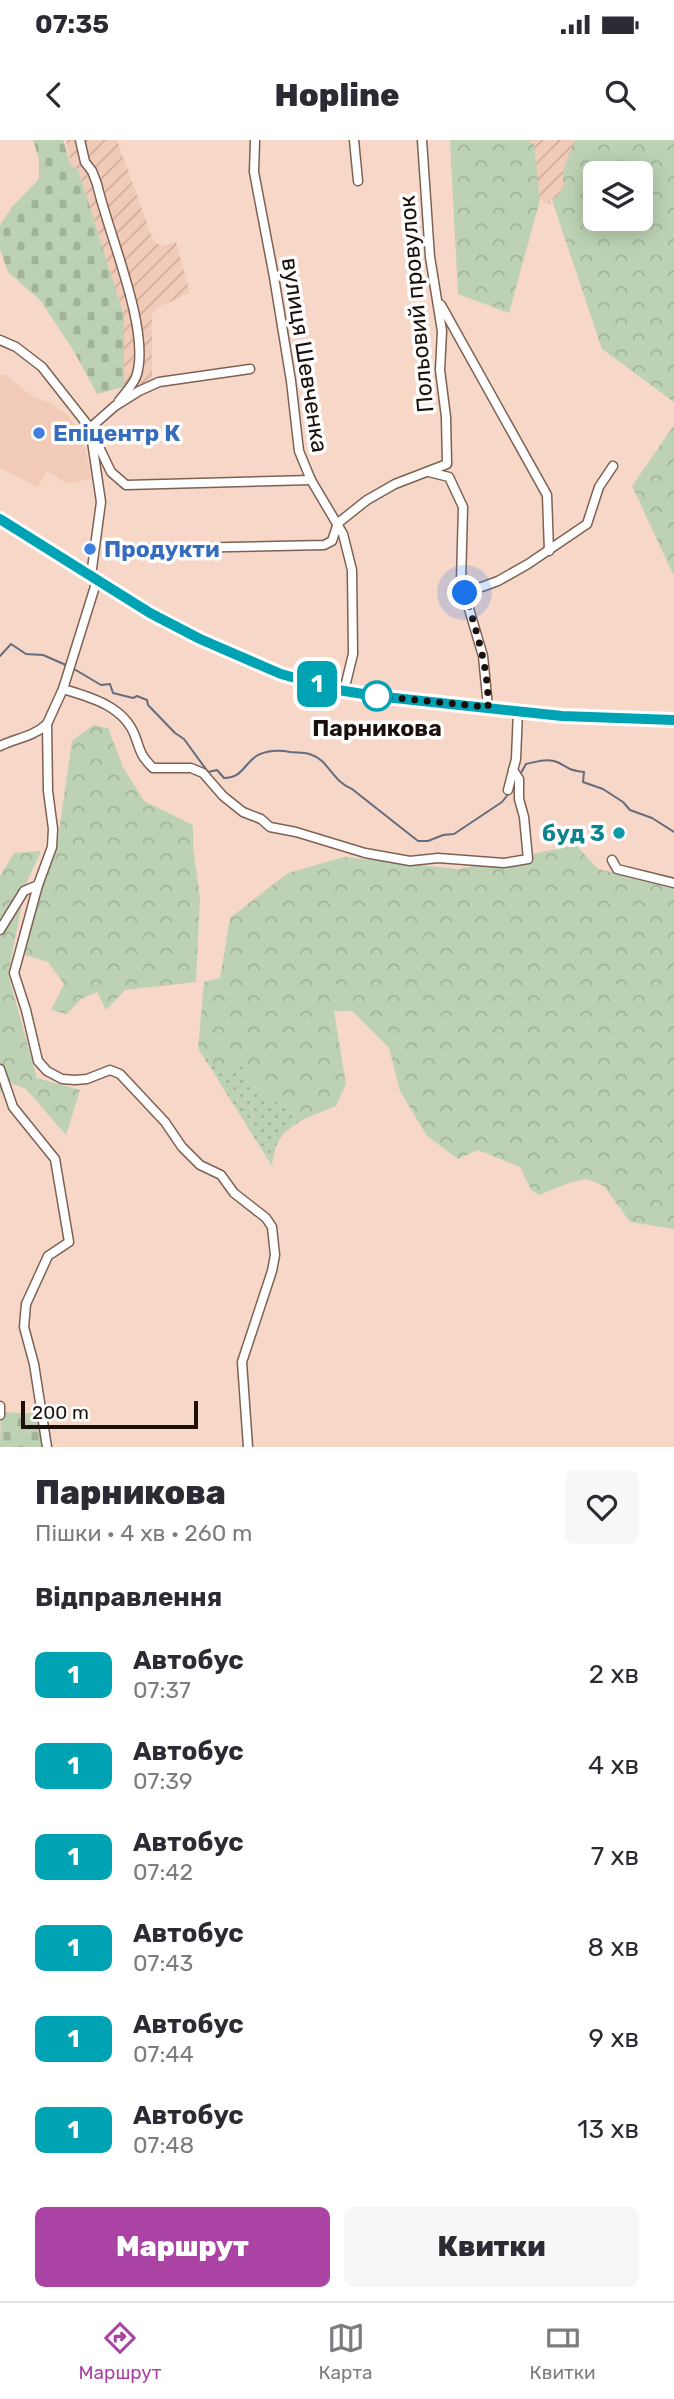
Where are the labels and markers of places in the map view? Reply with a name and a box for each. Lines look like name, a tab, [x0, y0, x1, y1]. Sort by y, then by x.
place label: Епіцентр К	[53, 419, 180, 447]
marker: Епіцентр К	[31, 425, 47, 441]
place label: Продукти	[104, 535, 220, 563]
marker: Продукти	[82, 541, 98, 557]
marker: Парникова	[362, 681, 392, 711]
place label: Парникова	[312, 714, 442, 742]
place label: буд 3	[542, 819, 605, 847]
marker: буд 3	[611, 825, 627, 841]

